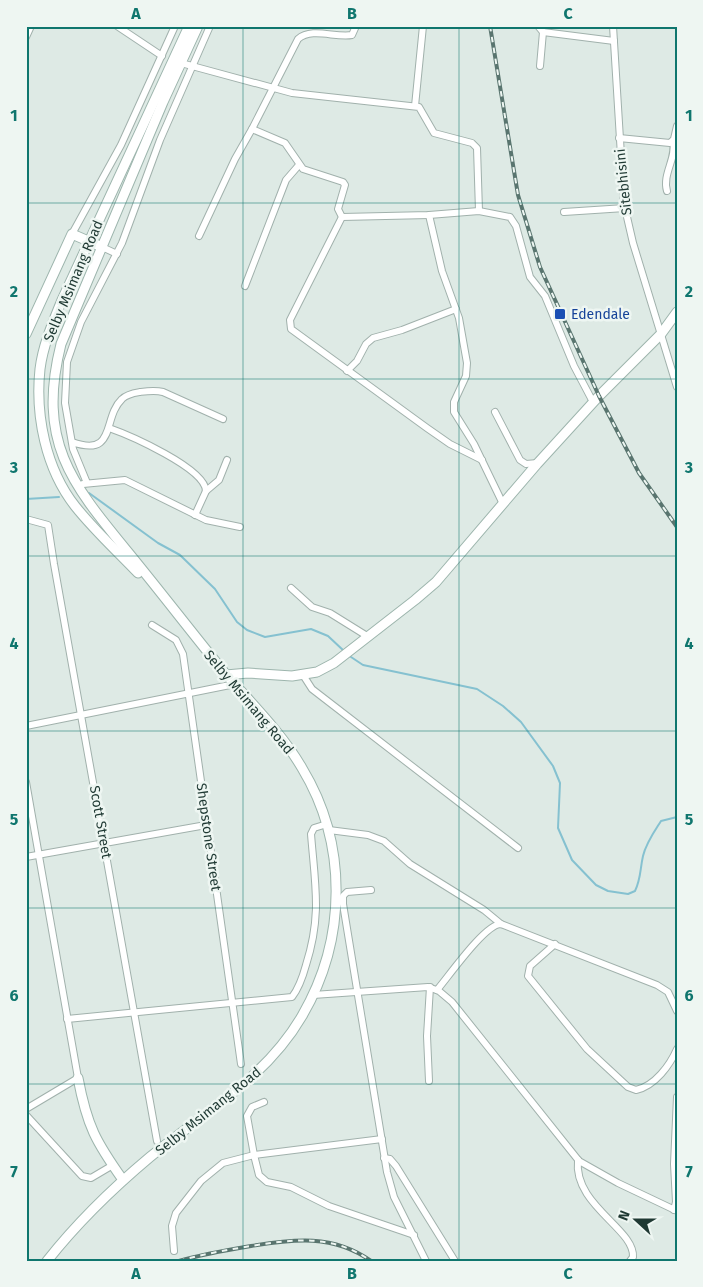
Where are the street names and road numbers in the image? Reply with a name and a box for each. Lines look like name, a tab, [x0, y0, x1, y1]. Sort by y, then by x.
street label: Sitebhisini	[612, 148, 635, 216]
street label: Selby Msimang Road	[40, 218, 107, 345]
street label: Selby Msimang Road	[200, 647, 297, 758]
street label: Shepstone Street	[193, 782, 225, 893]
street label: Scott Street	[86, 784, 115, 861]
street label: Selby Msimang Road	[152, 1064, 264, 1159]

